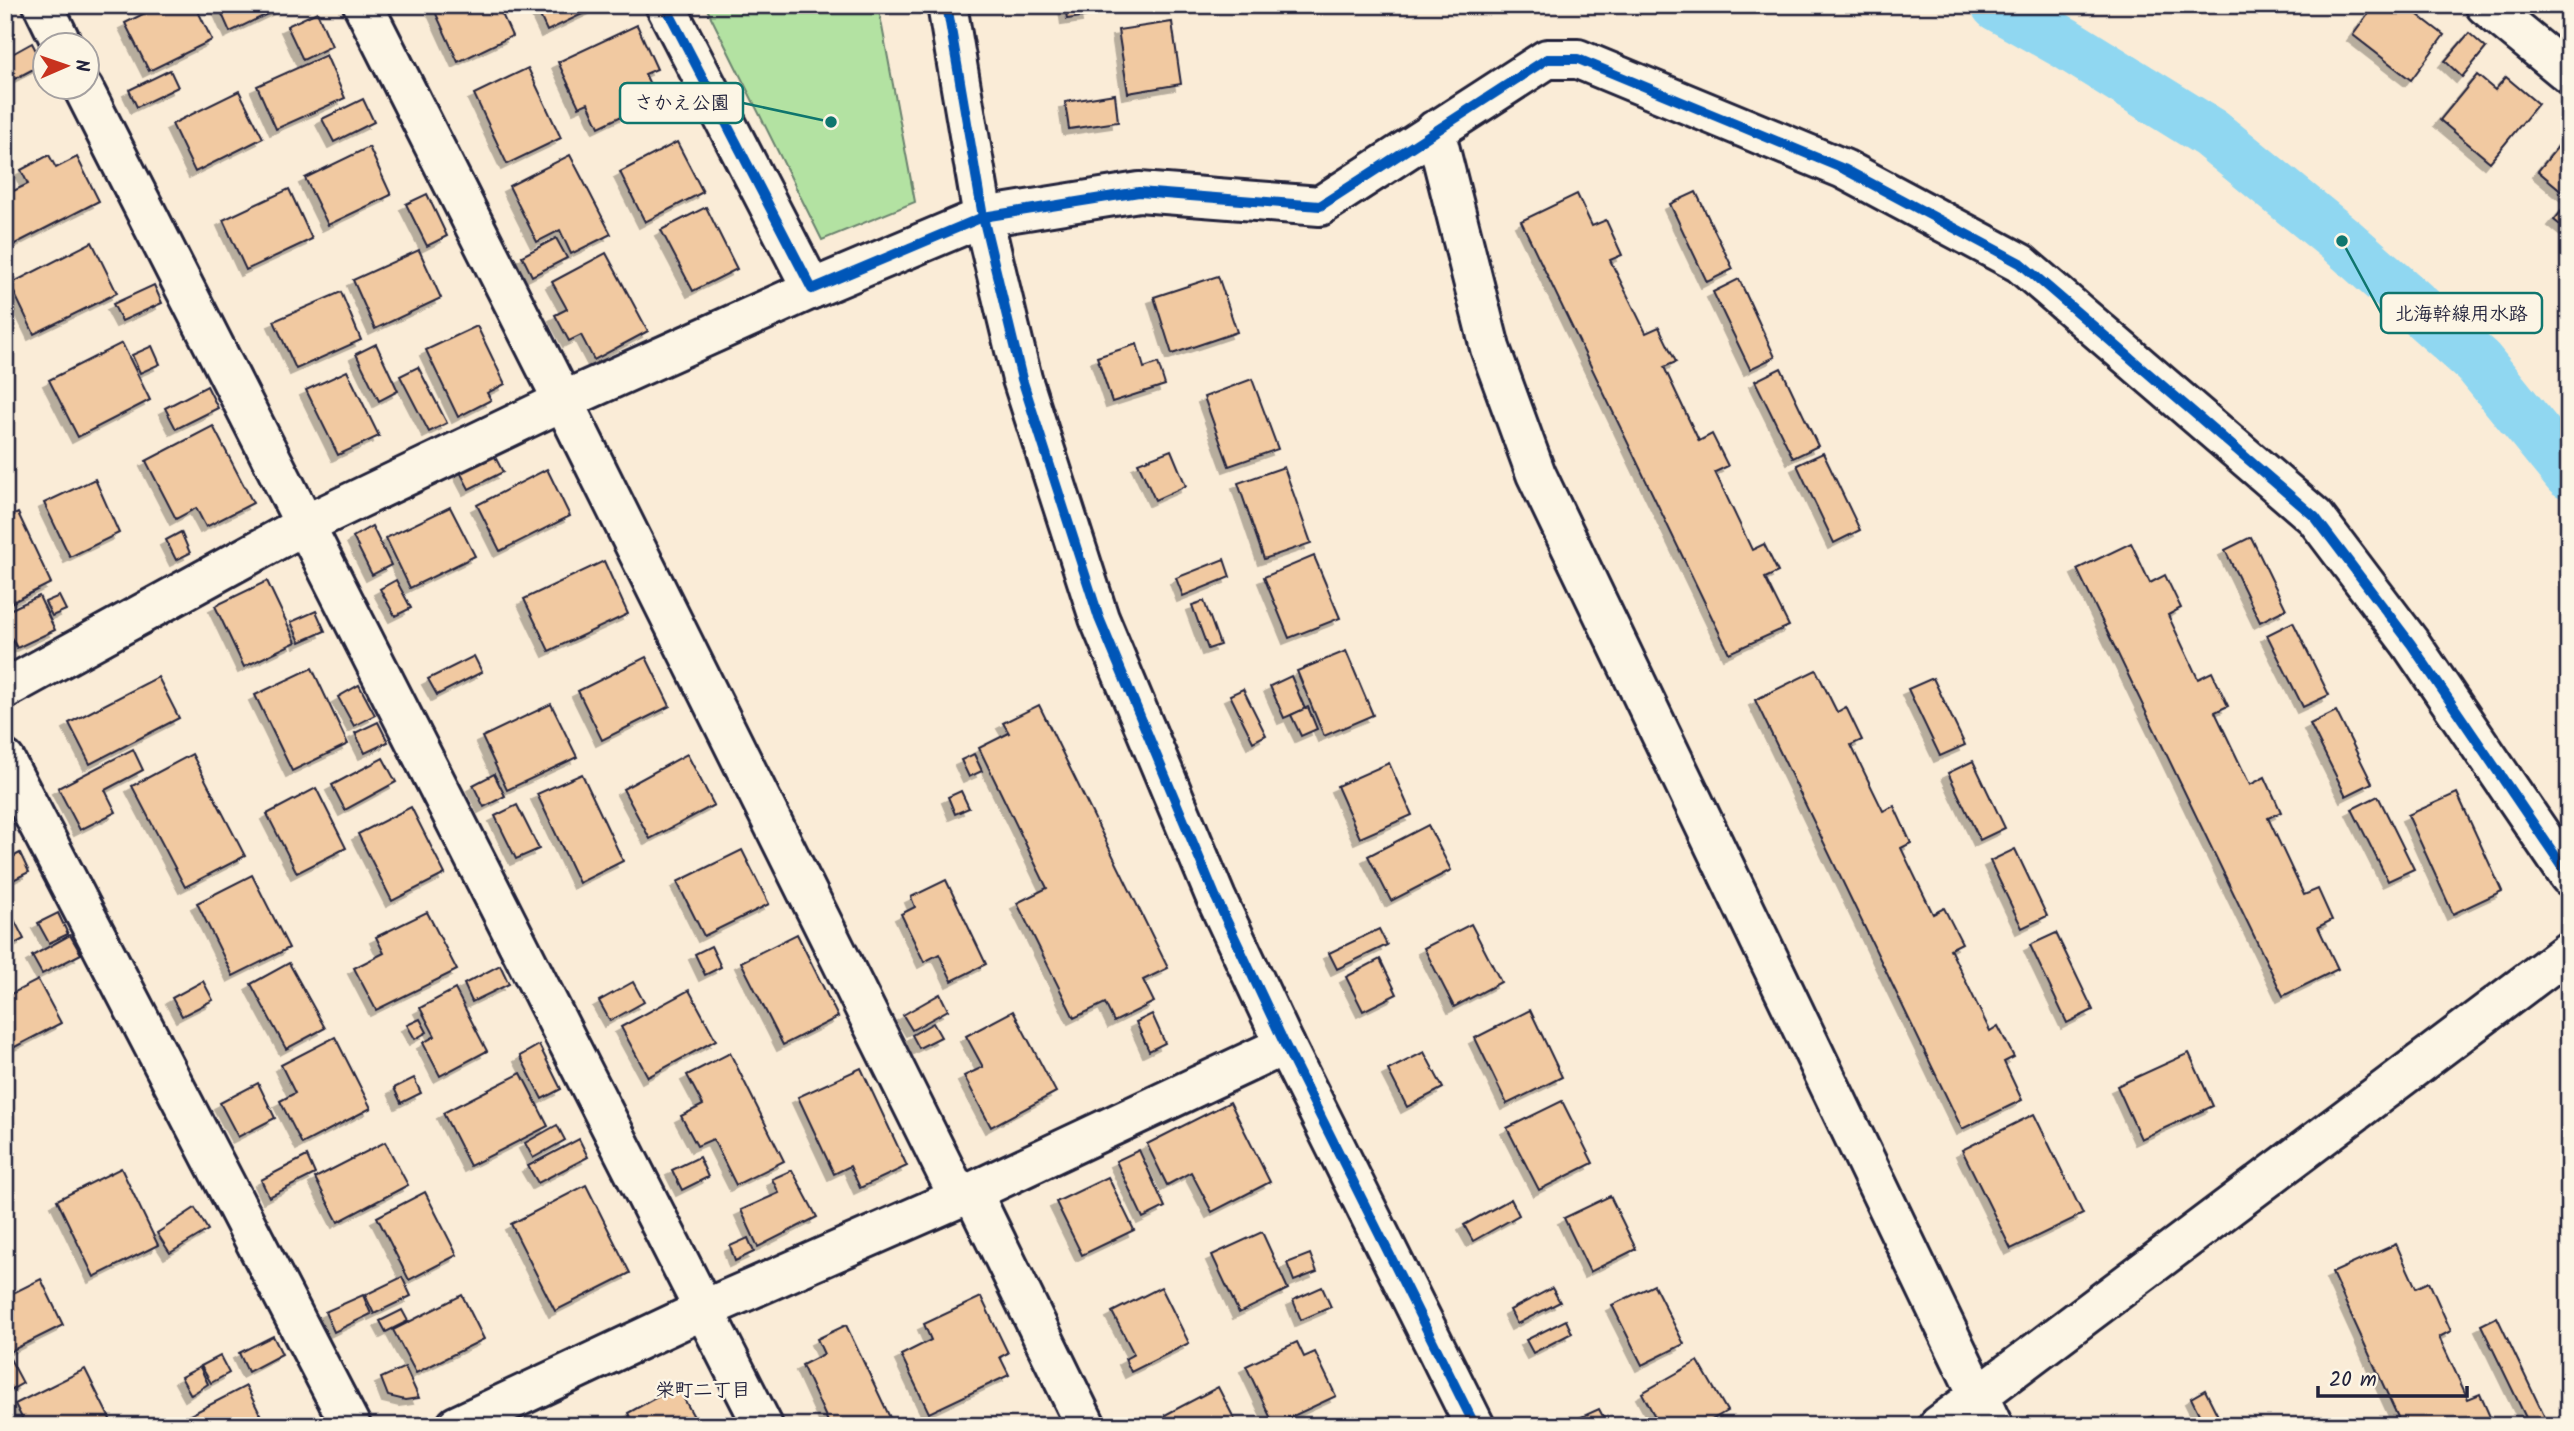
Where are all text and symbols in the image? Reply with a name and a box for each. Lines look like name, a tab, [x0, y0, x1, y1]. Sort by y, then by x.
north arrow	[32, 32, 102, 102]
text: N	[66, 59, 96, 72]
callout: さかえ公園	[620, 83, 743, 123]
text: さかえ公園	[634, 89, 730, 119]
callout: 北海幹線用水路	[2381, 293, 2542, 333]
text: 北海幹線用水路	[2394, 300, 2528, 330]
scale bar	[2318, 1354, 2467, 1398]
text: 20 m	[2329, 1364, 2377, 1397]
district label: 栄町二丁目	[655, 1376, 751, 1406]

